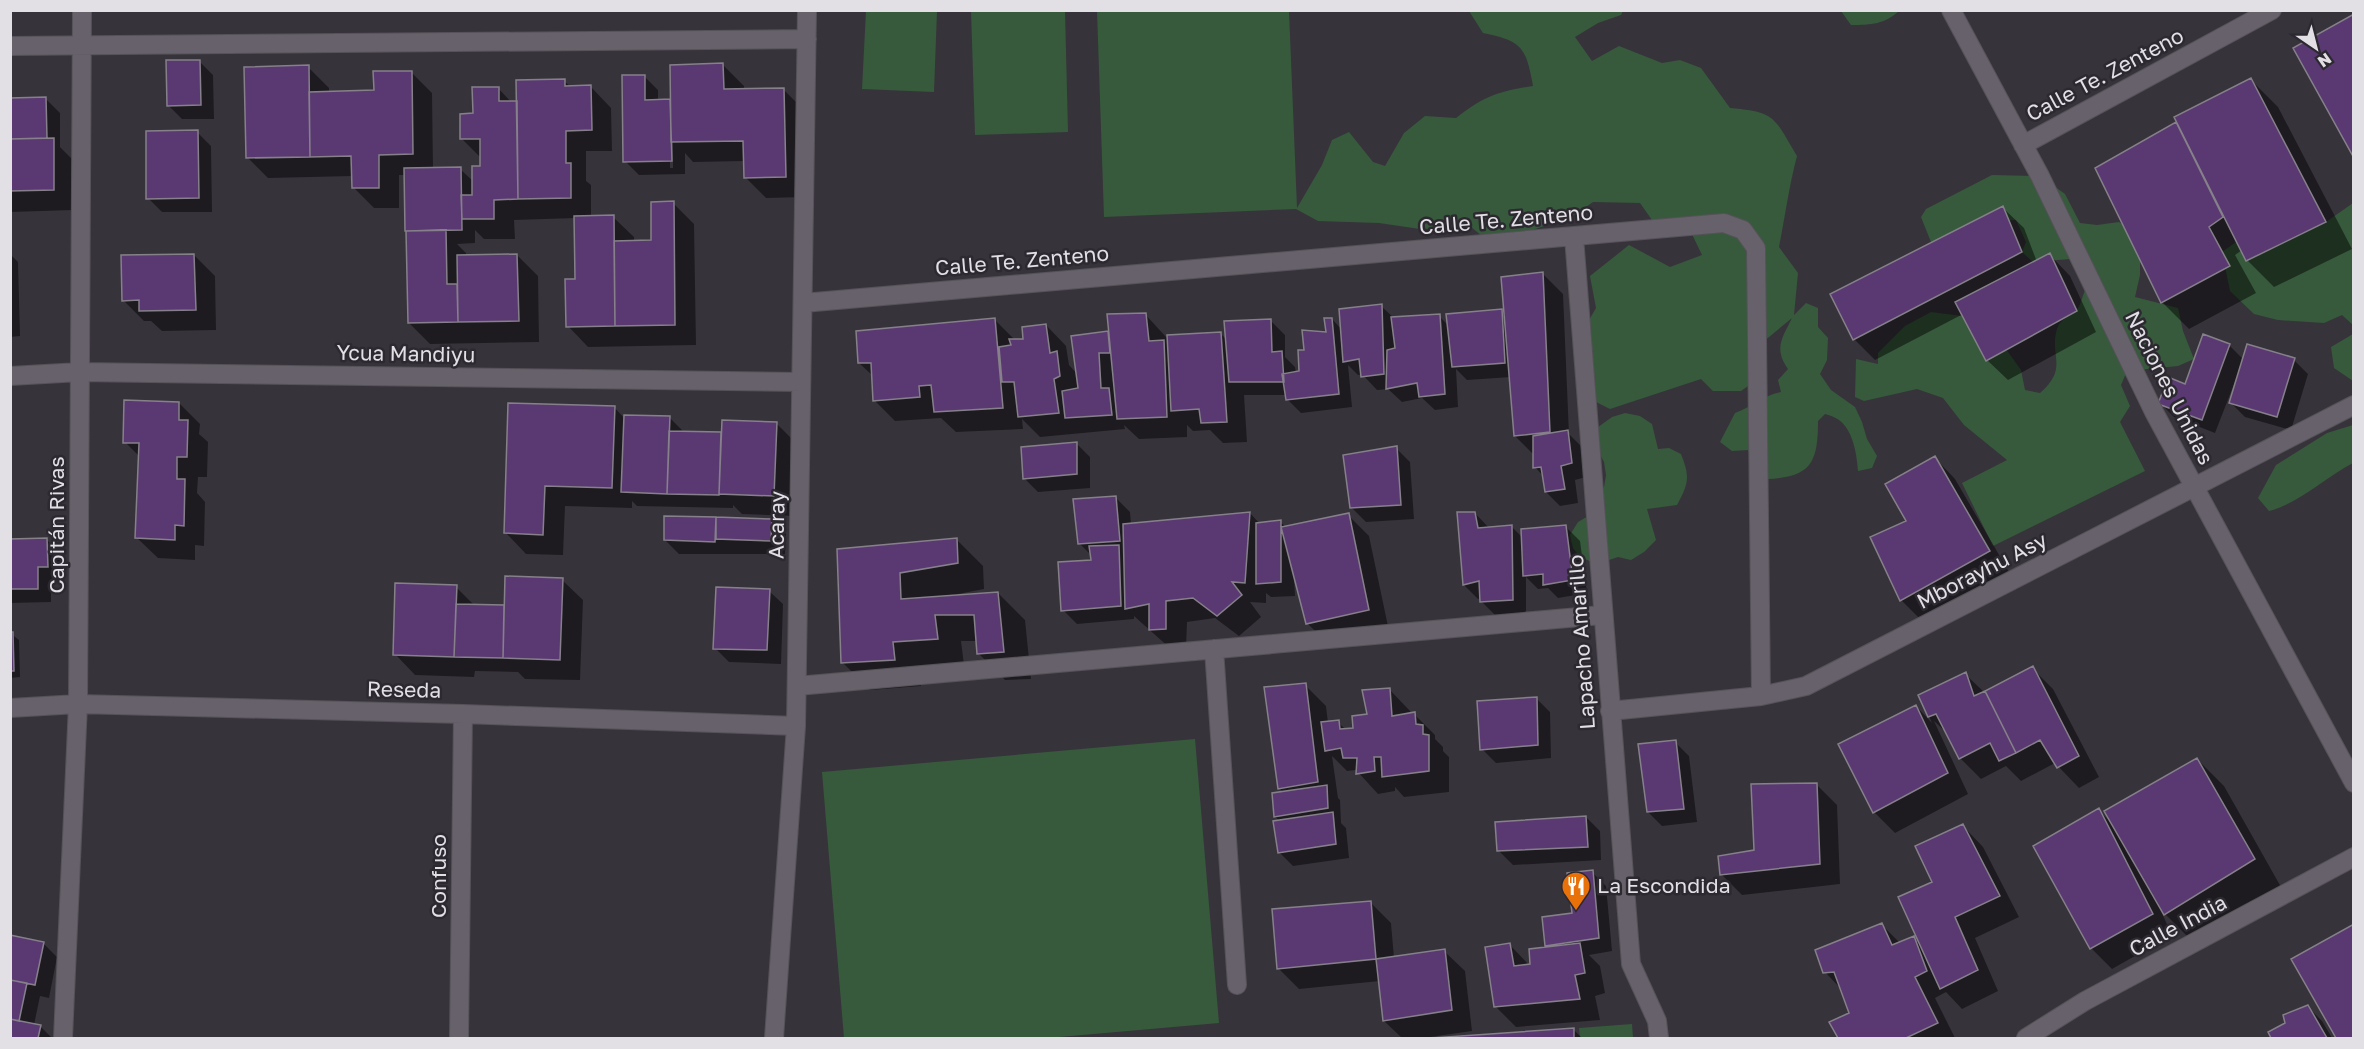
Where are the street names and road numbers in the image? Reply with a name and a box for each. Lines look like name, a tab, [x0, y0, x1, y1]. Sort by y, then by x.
street label: Calle Te. Zenteno	[2021, 22, 2188, 127]
street label: Calle Te. Zenteno	[1418, 198, 1594, 240]
street label: Calle Te. Zenteno	[934, 239, 1110, 281]
street label: Naciones Unidas	[2120, 306, 2220, 469]
street label: Ycua Mandiyu	[336, 339, 476, 367]
street label: Capitán Rivas	[43, 456, 69, 594]
street label: Acaray	[762, 490, 790, 559]
street label: Mborayhu Asy	[1912, 526, 2051, 614]
street label: Lapacho Amarillo	[1562, 554, 1600, 730]
street label: Reseda	[367, 675, 441, 703]
street label: Confuso	[425, 834, 451, 918]
street label: Calle India	[2124, 889, 2231, 962]

